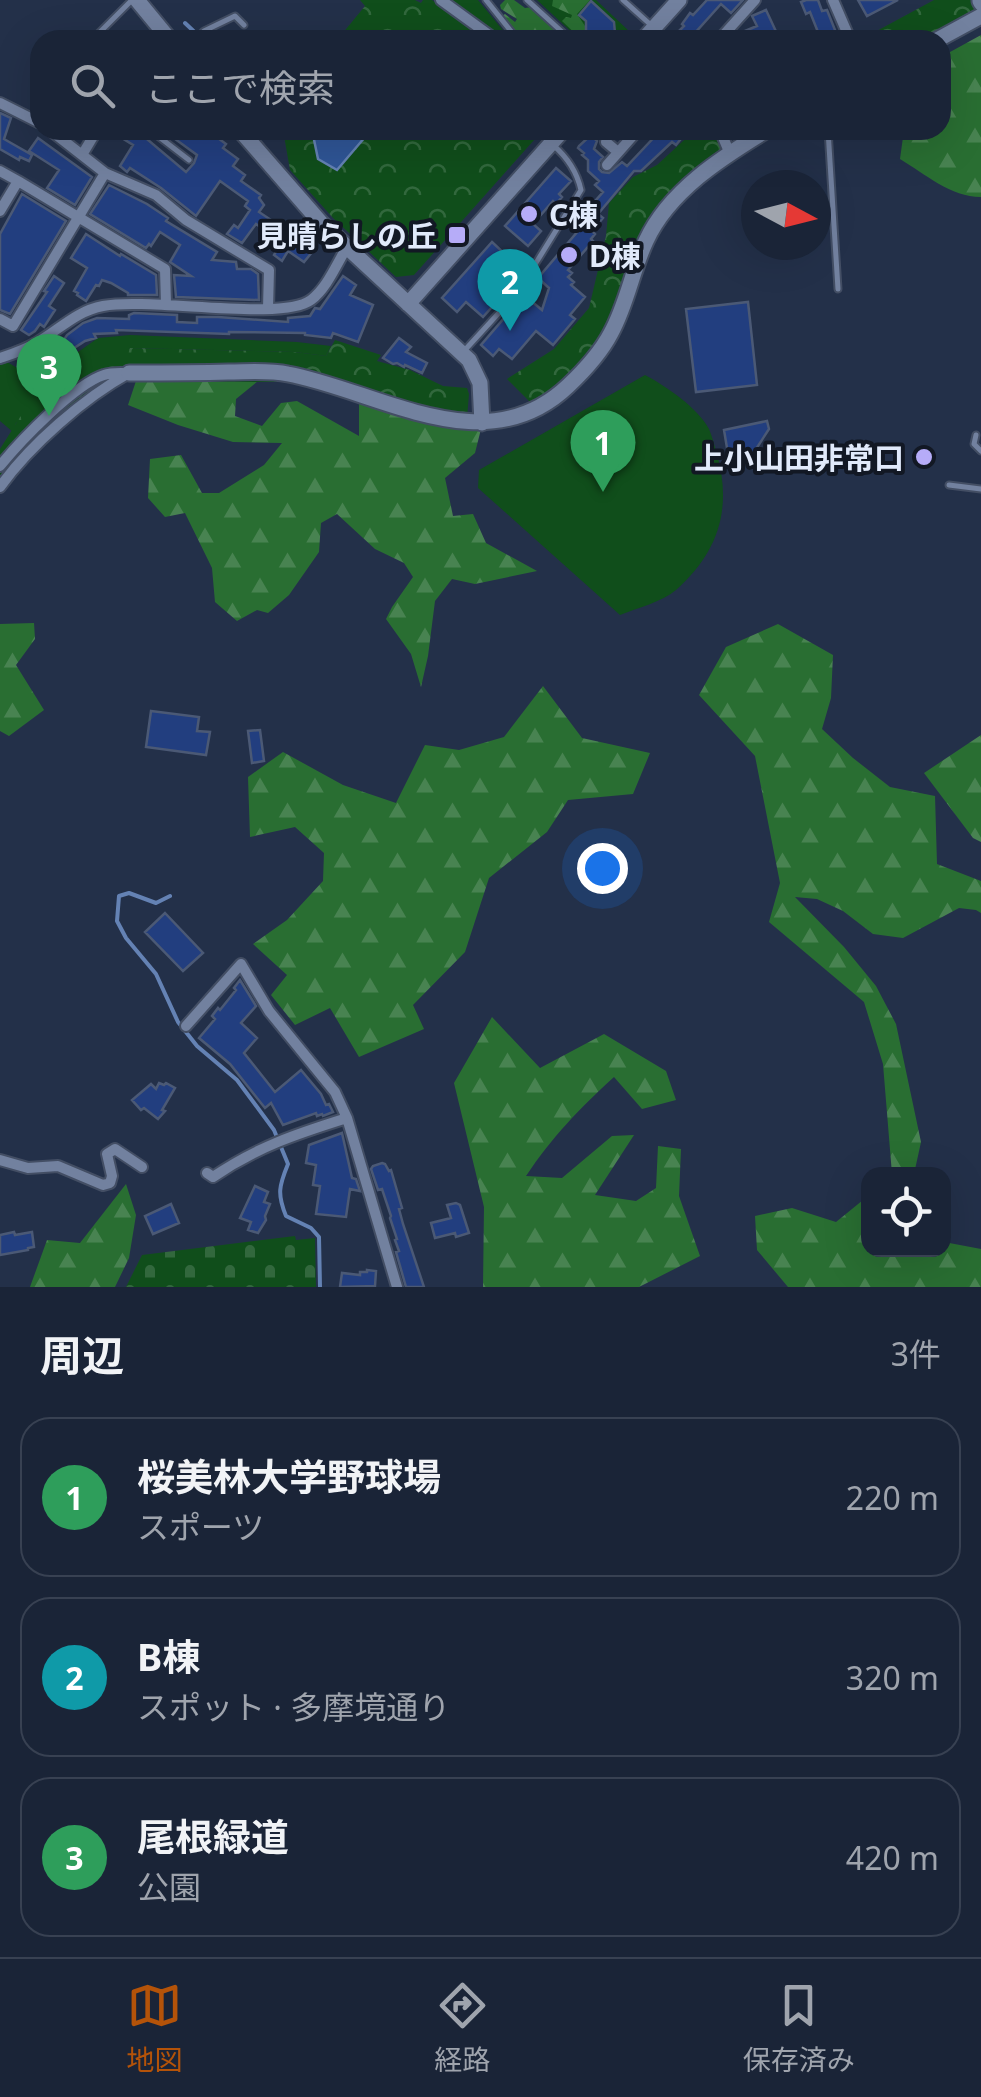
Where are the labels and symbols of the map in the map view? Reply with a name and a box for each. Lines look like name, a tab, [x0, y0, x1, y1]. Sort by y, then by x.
north arrow	[741, 170, 831, 260]
place label: C棟	[549, 194, 598, 235]
marker: C棟	[518, 203, 540, 225]
place label: 見晴らしの丘	[257, 215, 437, 256]
marker: 見晴らしの丘	[446, 224, 468, 246]
place label: D棟	[589, 235, 641, 276]
marker: D棟	[558, 244, 580, 266]
pin: 2	[478, 248, 542, 331]
pin: 3	[17, 334, 82, 416]
pin: 1	[570, 410, 636, 492]
place label: 上小山田非常口	[694, 437, 904, 478]
marker: 上小山田非常口	[913, 446, 935, 468]
your location	[577, 843, 628, 894]

